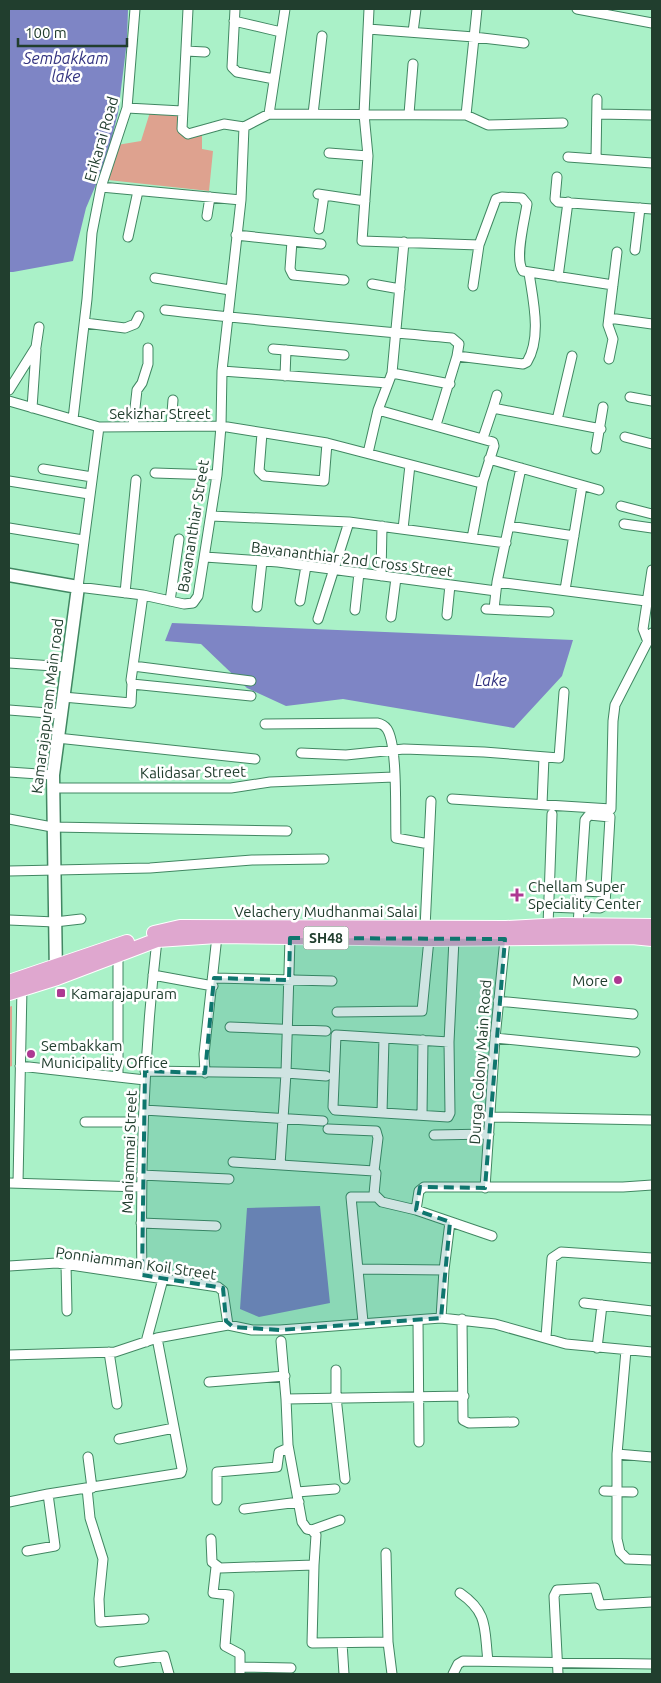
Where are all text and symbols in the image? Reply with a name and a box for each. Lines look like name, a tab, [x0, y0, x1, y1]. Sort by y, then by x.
scale bar	[18, 15, 126, 47]
text: 100 m	[25, 24, 67, 41]
water label: Sembakkam lake	[23, 49, 108, 85]
street label: Erikarai Road	[81, 94, 121, 184]
street label: Sekizhar Street	[109, 405, 211, 422]
street label: Bavananthiar Street	[174, 458, 212, 593]
street label: Bavananthiar 2nd Cross Street	[250, 538, 454, 580]
street label: Kamarajapuram Main road	[28, 617, 66, 795]
water label: Lake	[475, 671, 507, 689]
street label: Kalidasar Street	[140, 763, 246, 781]
place label: Chellam Super Speciality Center	[528, 878, 642, 912]
marker: Chellam Super Speciality Center	[510, 888, 524, 902]
street label: Velachery Mudhanmai Salai	[234, 903, 418, 920]
road number: SH48	[304, 926, 348, 950]
place label: More	[572, 972, 608, 989]
marker: More	[612, 974, 624, 986]
street label: Durga Colony Main Road	[466, 979, 494, 1145]
place label: Kamarajapuram	[71, 985, 177, 1002]
marker: Kamarajapuram	[55, 987, 67, 999]
place label: Sembakkam Municipality Office	[41, 1037, 168, 1071]
marker: Sembakkam Municipality Office	[25, 1048, 37, 1060]
street label: Maniammai Street	[118, 1090, 140, 1214]
street label: Ponniamman Koil Street	[54, 1243, 218, 1283]

